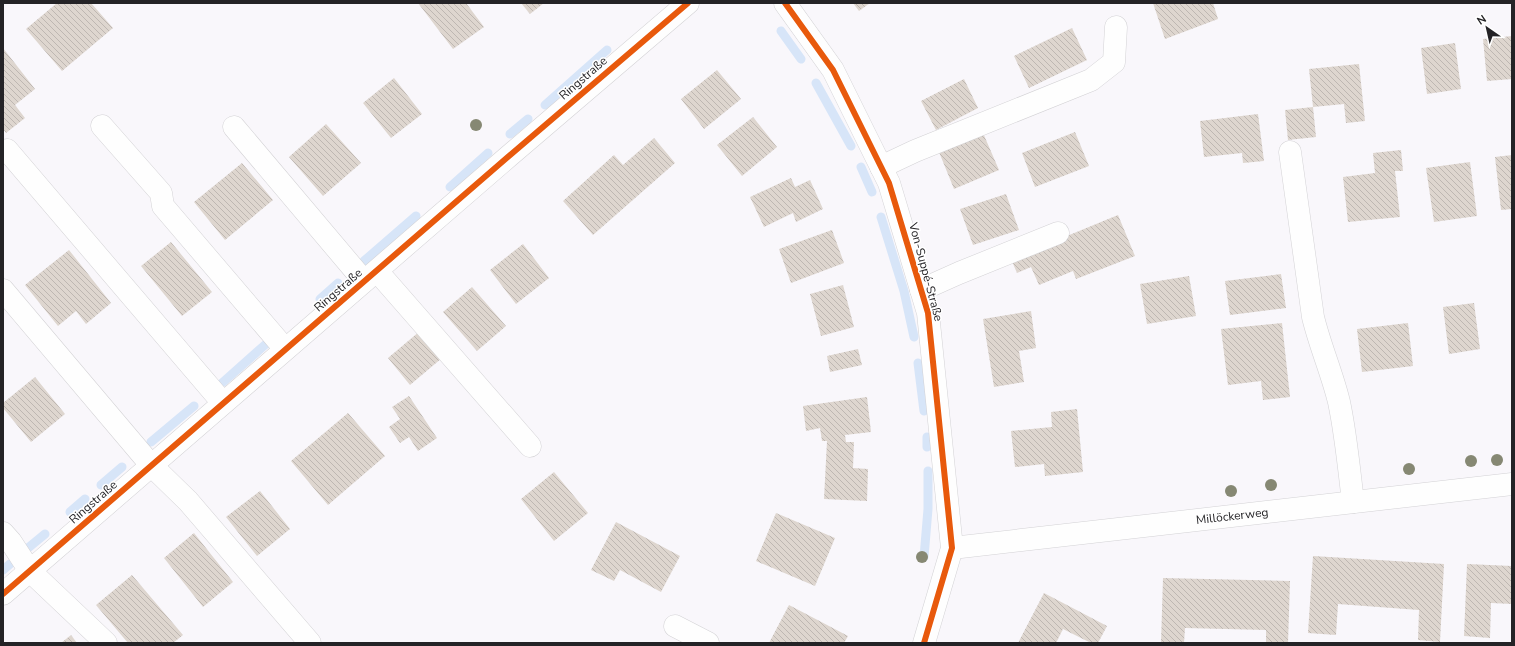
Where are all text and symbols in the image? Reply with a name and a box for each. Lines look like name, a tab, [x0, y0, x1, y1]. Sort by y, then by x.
north arrow	[1467, 8, 1507, 48]
text: N	[1474, 12, 1489, 29]
street label: Ringstraße	[556, 53, 610, 103]
street label: Von-Suppé-Straße	[905, 220, 947, 323]
street label: Ringstraße	[311, 265, 365, 315]
street label: Ringstraße	[66, 477, 120, 527]
street label: Millöckerweg	[1195, 504, 1269, 528]

